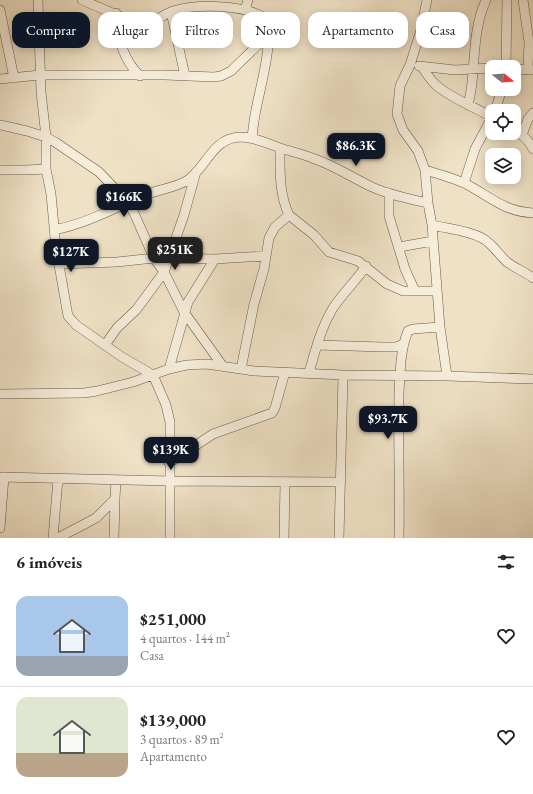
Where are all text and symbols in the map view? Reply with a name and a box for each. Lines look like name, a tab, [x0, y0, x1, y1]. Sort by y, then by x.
chip: Comprar	[12, 12, 90, 48]
chip: Alugar	[98, 12, 163, 48]
chip: Filtros	[171, 12, 233, 48]
chip: Novo	[241, 12, 300, 48]
chip: Apartamento	[308, 12, 408, 48]
chip: Casa	[416, 12, 469, 48]
north arrow	[485, 60, 521, 96]
map controls	[485, 60, 521, 184]
button: locate	[485, 104, 521, 140]
pin: $86.3K	[323, 133, 389, 167]
text: $86.3K	[336, 137, 376, 154]
button: layers	[485, 148, 521, 184]
pin: $166K	[96, 184, 152, 218]
text: $166K	[106, 188, 142, 205]
pin: $251K	[147, 237, 203, 271]
pin: $127K	[43, 239, 99, 273]
text: $251K	[157, 241, 193, 258]
text: $127K	[53, 243, 89, 260]
pin: $93.7K	[355, 406, 421, 440]
text: $93.7K	[368, 410, 408, 427]
pin: $139K	[143, 437, 199, 471]
text: $139K	[153, 441, 189, 458]
text: 6 imóveis	[16, 551, 82, 573]
icon: filters	[495, 551, 517, 573]
text: $251,000	[140, 608, 206, 630]
icon: home	[48, 612, 96, 660]
icon: heart	[495, 625, 517, 647]
text: 4 quartos · 144 m²	[140, 630, 230, 647]
text: Casa	[140, 647, 164, 664]
text: $139,000	[140, 709, 206, 731]
icon: home	[48, 713, 96, 761]
icon: heart	[495, 726, 517, 748]
text: 3 quartos · 89 m²	[140, 731, 224, 748]
text: Apartamento	[140, 748, 207, 765]

